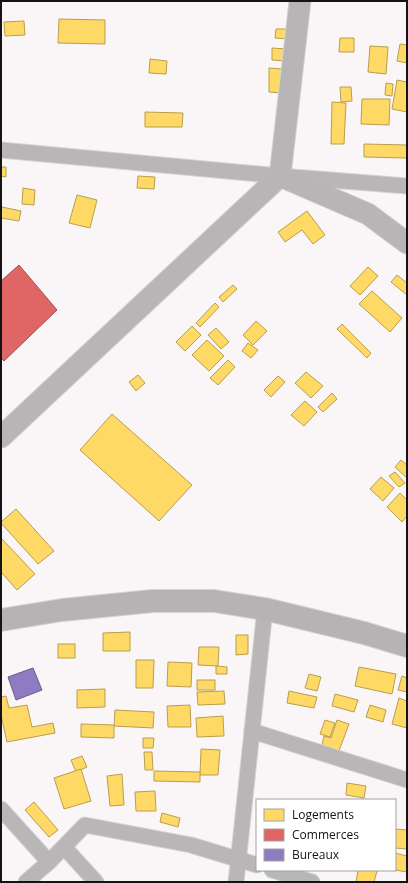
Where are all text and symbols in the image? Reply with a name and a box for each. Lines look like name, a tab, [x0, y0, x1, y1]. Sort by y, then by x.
legend	[256, 799, 396, 871]
text: Logements	[292, 806, 354, 823]
text: Commerces	[292, 826, 359, 843]
text: Bureaux	[292, 846, 340, 863]

